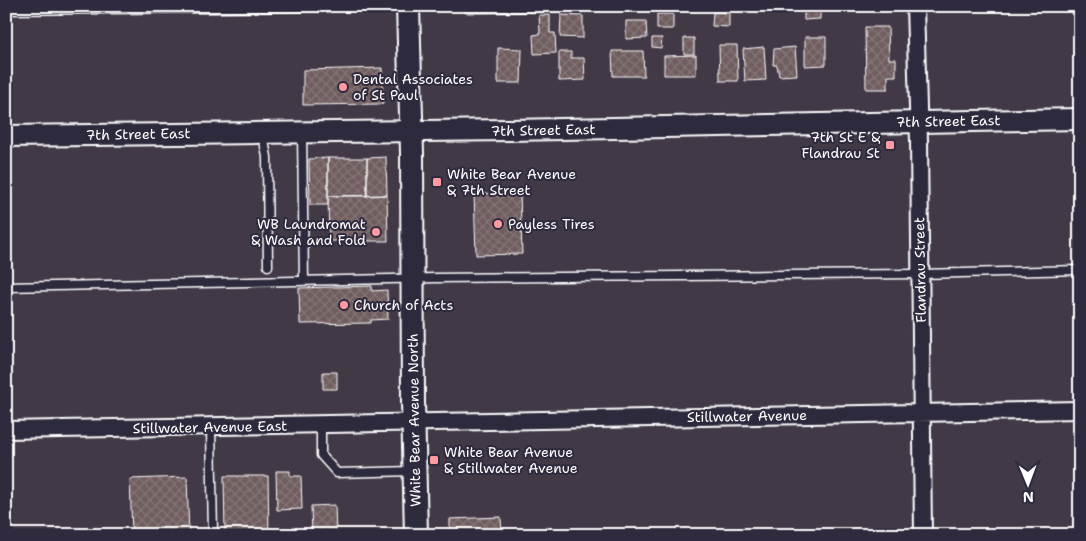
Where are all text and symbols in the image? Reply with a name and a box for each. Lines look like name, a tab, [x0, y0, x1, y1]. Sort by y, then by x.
place label: Dental Associates of St Paul	[353, 70, 473, 104]
marker: Dental Associates of St Paul	[337, 81, 349, 93]
street label: 7th Street East	[895, 111, 1001, 131]
street label: 7th Street East	[490, 120, 596, 140]
street label: 7th Street East	[85, 124, 191, 144]
place label: 7th St E & Flandrau St	[801, 128, 880, 162]
marker: 7th St E & Flandrau St	[884, 139, 896, 151]
place label: White Bear Avenue & 7th Street	[447, 165, 576, 199]
marker: White Bear Avenue & 7th Street	[431, 176, 443, 188]
place label: WB Laundromat & Wash and Fold	[251, 215, 366, 249]
place label: Payless Tires	[508, 215, 595, 233]
street label: Flandrau Street	[910, 217, 930, 323]
marker: Payless Tires	[492, 218, 504, 230]
marker: WB Laundromat & Wash and Fold	[370, 226, 382, 238]
place label: Church of Acts	[354, 296, 453, 314]
marker: Church of Acts	[338, 299, 350, 311]
street label: White Bear Avenue North	[403, 333, 425, 507]
street label: Stillwater Avenue	[687, 406, 807, 426]
street label: Stillwater Avenue East	[132, 417, 288, 437]
place label: White Bear Avenue & Stillwater Avenue	[444, 443, 578, 477]
marker: White Bear Avenue & Stillwater Avenue	[428, 454, 440, 466]
north arrow	[1004, 458, 1054, 508]
text: N	[1023, 488, 1034, 506]

